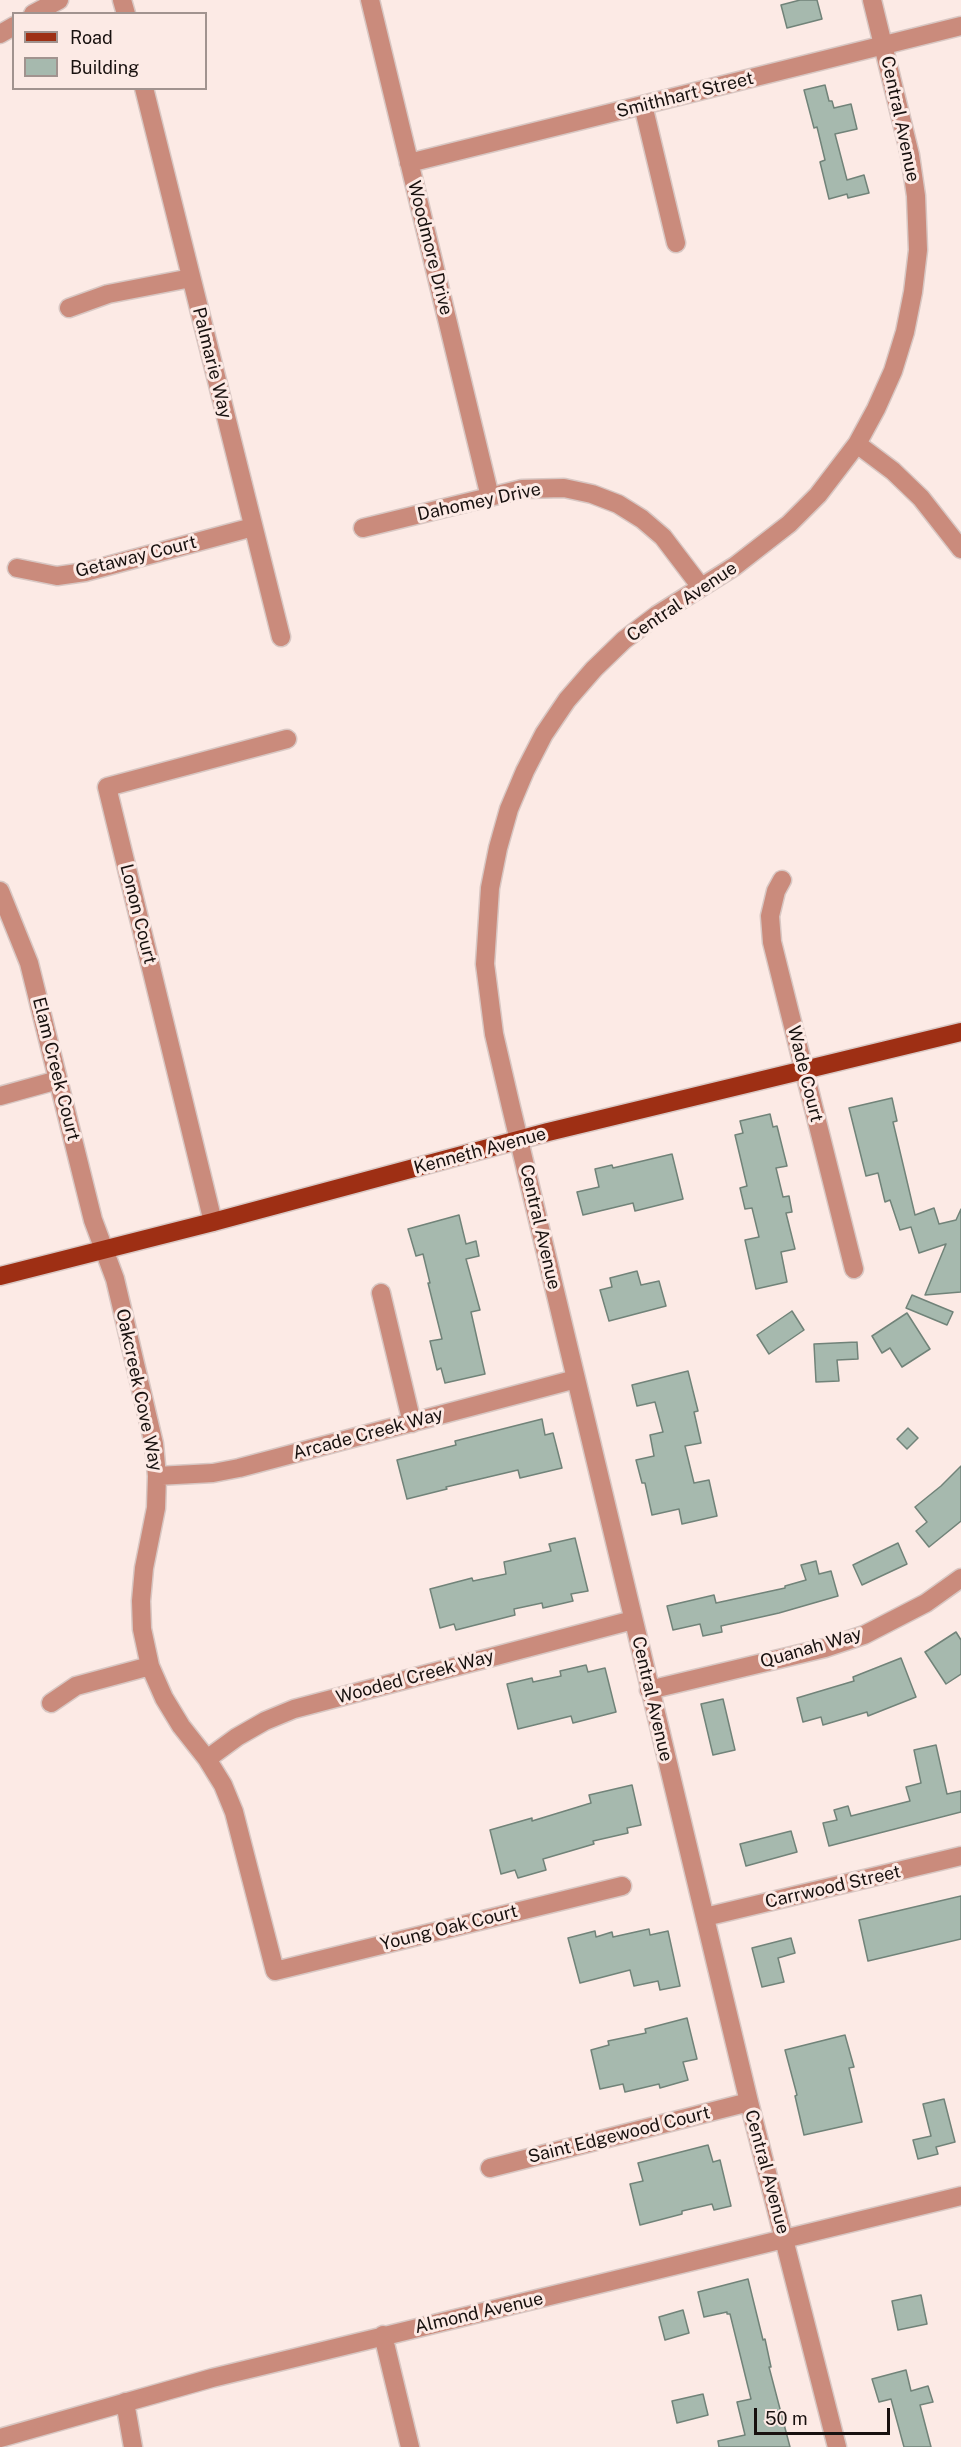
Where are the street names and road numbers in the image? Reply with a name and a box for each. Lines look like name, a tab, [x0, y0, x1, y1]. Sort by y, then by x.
street label: Central Avenue	[876, 54, 924, 184]
street label: Smithhart Street	[614, 68, 756, 122]
street label: Woodmore Drive	[403, 179, 457, 317]
street label: Palmarie Way	[188, 305, 236, 421]
street label: Dahomey Drive	[415, 478, 543, 526]
street label: Getaway Court	[73, 532, 199, 582]
street label: Central Avenue	[623, 557, 741, 647]
street label: Lonon Court	[115, 862, 161, 966]
street label: Elam Creek Court	[28, 995, 84, 1143]
street label: Wade Court	[783, 1024, 827, 1124]
street label: Kenneth Avenue	[411, 1123, 549, 1179]
street label: Central Avenue	[515, 1162, 565, 1292]
street label: Oakcreek Cove Way	[111, 1307, 167, 1473]
street label: Arcade Creek Way	[291, 1404, 445, 1464]
street label: Quanah Way	[758, 1623, 864, 1673]
street label: Central Avenue	[627, 1634, 677, 1764]
street label: Wooded Creek Way	[334, 1646, 496, 1708]
street label: Carrwood Street	[763, 1861, 903, 1913]
street label: Young Oak Court	[378, 1900, 520, 1956]
street label: Saint Edgewood Court	[526, 2102, 712, 2168]
street label: Central Avenue	[740, 2107, 794, 2237]
street label: Almond Avenue	[413, 2288, 545, 2338]

